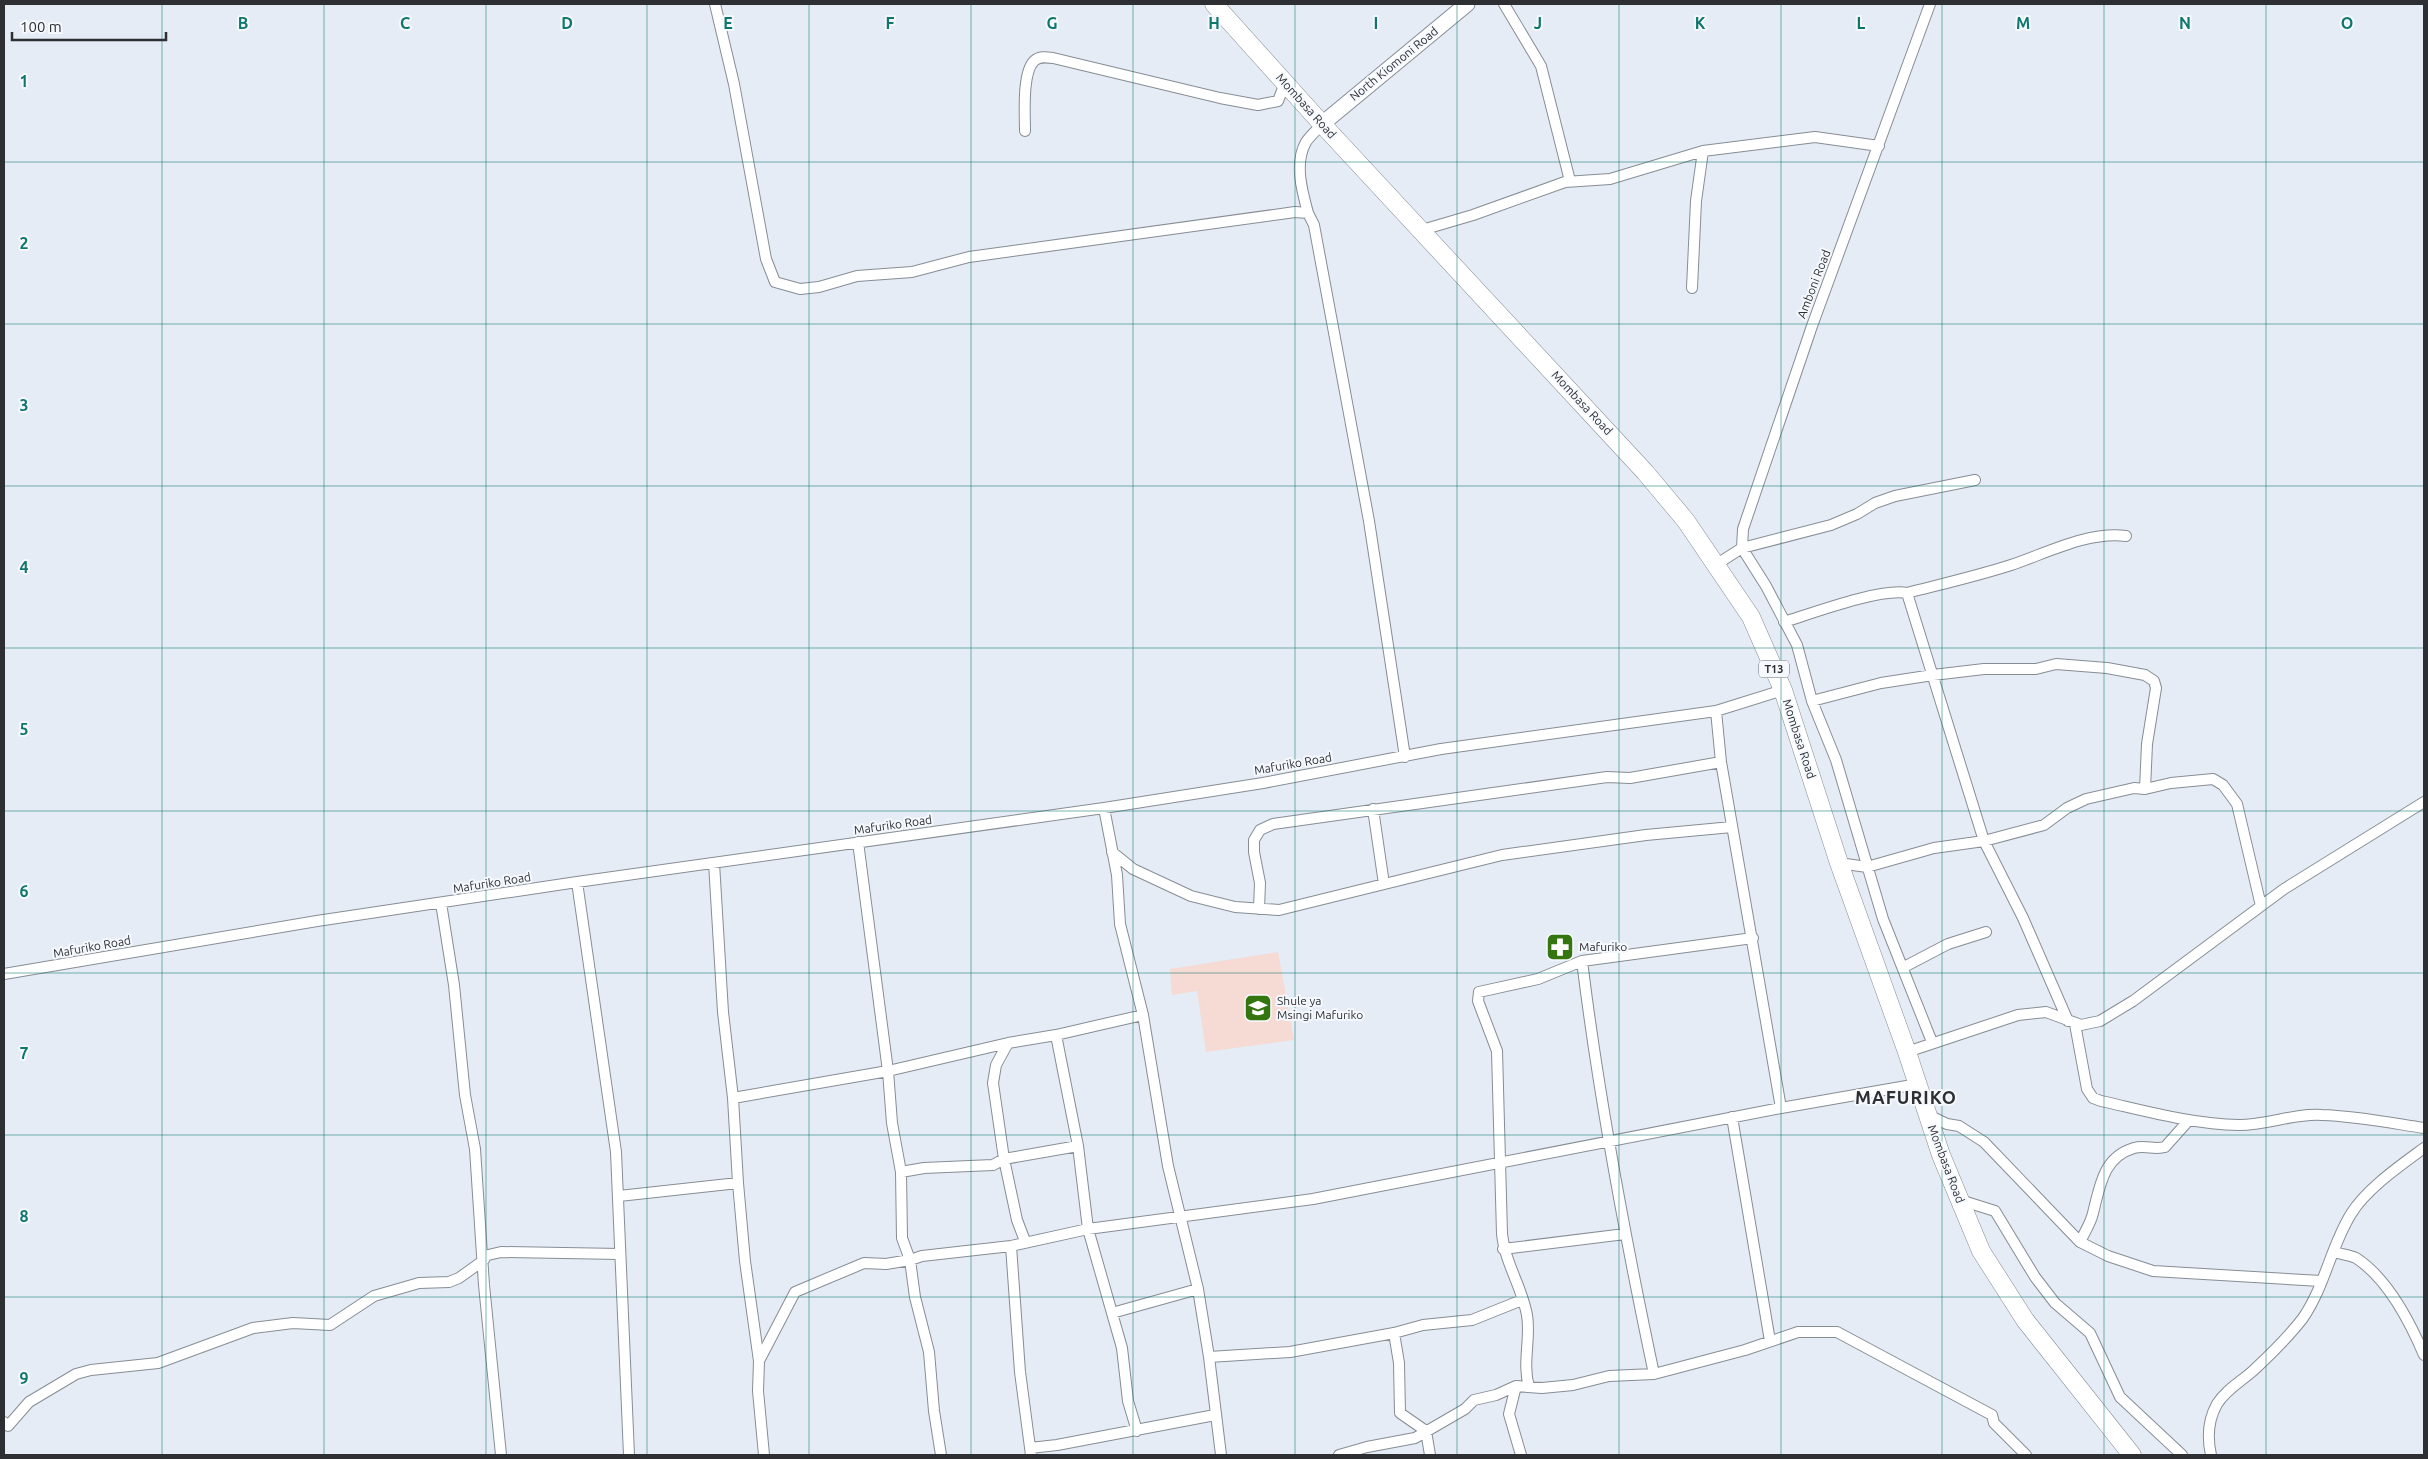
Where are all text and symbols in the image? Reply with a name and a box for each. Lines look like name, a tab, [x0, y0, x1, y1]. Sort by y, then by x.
scale bar	[12, 10, 166, 42]
text: B	[238, 14, 248, 32]
text: C	[400, 14, 410, 32]
text: D	[561, 14, 573, 32]
text: E	[723, 14, 733, 32]
text: F	[886, 14, 895, 32]
text: G	[1046, 14, 1058, 32]
text: H	[1208, 14, 1220, 32]
text: I	[1374, 14, 1378, 32]
text: J	[1534, 14, 1542, 32]
text: K	[1695, 14, 1706, 32]
text: L	[1857, 14, 1866, 32]
text: M	[2016, 14, 2030, 32]
text: N	[2179, 14, 2191, 32]
text: O	[2341, 14, 2353, 32]
text: 100 m	[20, 18, 62, 35]
street label: North Kiomoni Road	[1347, 24, 1440, 103]
street label: Mombasa Road	[1274, 71, 1339, 141]
text: 1	[19, 72, 29, 90]
text: 2	[19, 234, 29, 252]
street label: Amboni Road	[1794, 248, 1833, 320]
street label: Mombasa Road	[1549, 368, 1615, 437]
text: 3	[19, 396, 29, 414]
text: 4	[19, 558, 29, 576]
road number: T13	[1759, 661, 1789, 678]
street label: Mombasa Road	[1781, 697, 1818, 780]
text: 5	[19, 720, 29, 738]
street label: Mafuriko Road	[1253, 750, 1333, 777]
street label: Mafuriko Road	[853, 813, 933, 836]
street label: Mafuriko Road	[452, 870, 532, 895]
text: 6	[19, 882, 29, 900]
pharmacy icon: Mafuriko	[1545, 932, 1575, 962]
street label: Mafuriko Road	[52, 933, 132, 960]
place label: Mafuriko	[1579, 940, 1627, 953]
school or university icon: Shule ya Msingi Mafuriko	[1243, 993, 1273, 1023]
place label: Shule ya Msingi Mafuriko	[1277, 994, 1363, 1021]
text: 7	[19, 1044, 29, 1062]
district label: MAFURIKO	[1855, 1087, 1957, 1107]
street label: Mombasa Road	[1926, 1123, 1967, 1205]
text: 8	[19, 1207, 29, 1225]
text: 9	[19, 1369, 29, 1387]

